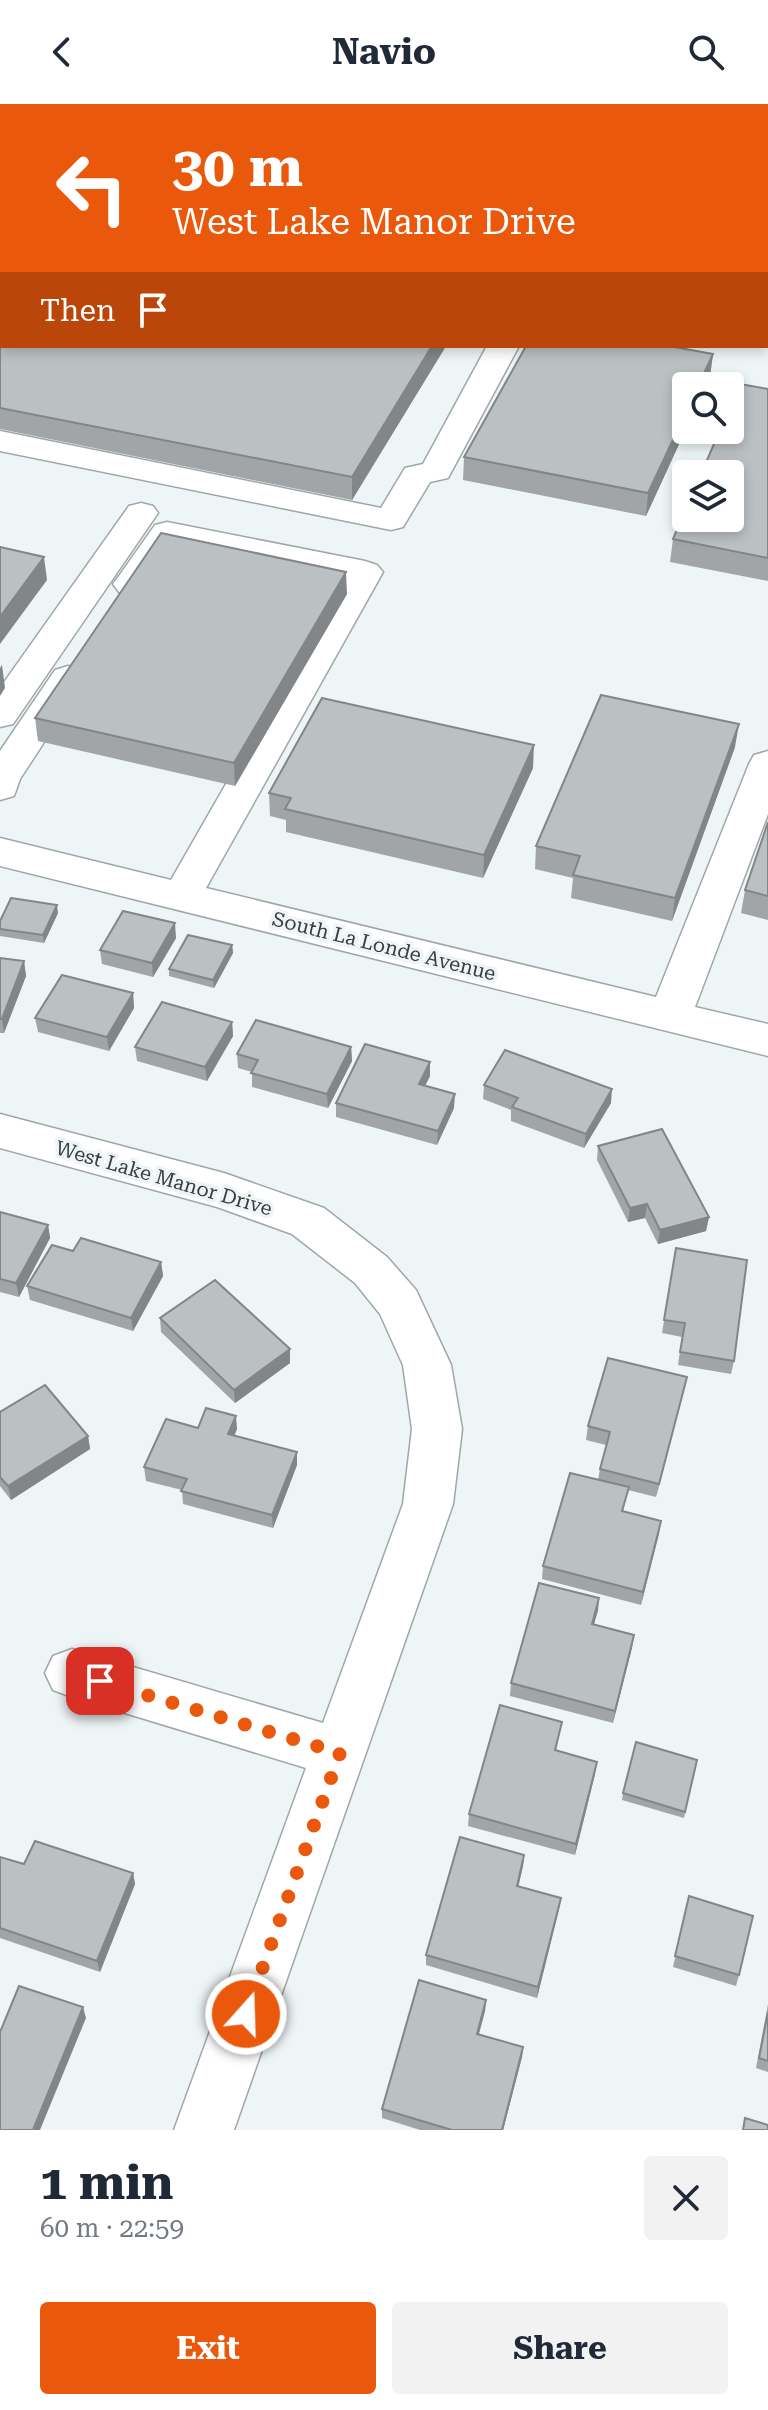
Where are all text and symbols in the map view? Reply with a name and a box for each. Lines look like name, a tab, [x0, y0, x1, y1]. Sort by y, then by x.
icon: back	[40, 30, 84, 74]
icon: search	[684, 30, 728, 74]
text: Navio	[332, 31, 436, 73]
text: 30 m	[172, 134, 303, 200]
icon: left	[40, 136, 144, 240]
text: West Lake Manor Drive	[172, 201, 576, 243]
icon: arrive	[131, 288, 175, 332]
text: Then	[40, 293, 115, 328]
map controls	[672, 372, 744, 532]
button: search	[672, 372, 744, 444]
button: layers	[672, 460, 744, 532]
street label: South La Londe Avenue	[270, 907, 498, 985]
street label: West Lake Manor Drive	[53, 1136, 275, 1220]
pin	[66, 1647, 134, 1715]
icon: arrive	[78, 1659, 122, 1703]
position arrow	[204, 1972, 288, 2056]
text: 1 min	[40, 2155, 173, 2211]
button: close	[644, 2156, 728, 2240]
text: 60 m · 22:59	[40, 2213, 184, 2243]
button: Exit	[40, 2302, 376, 2394]
button: Share	[392, 2302, 728, 2394]

